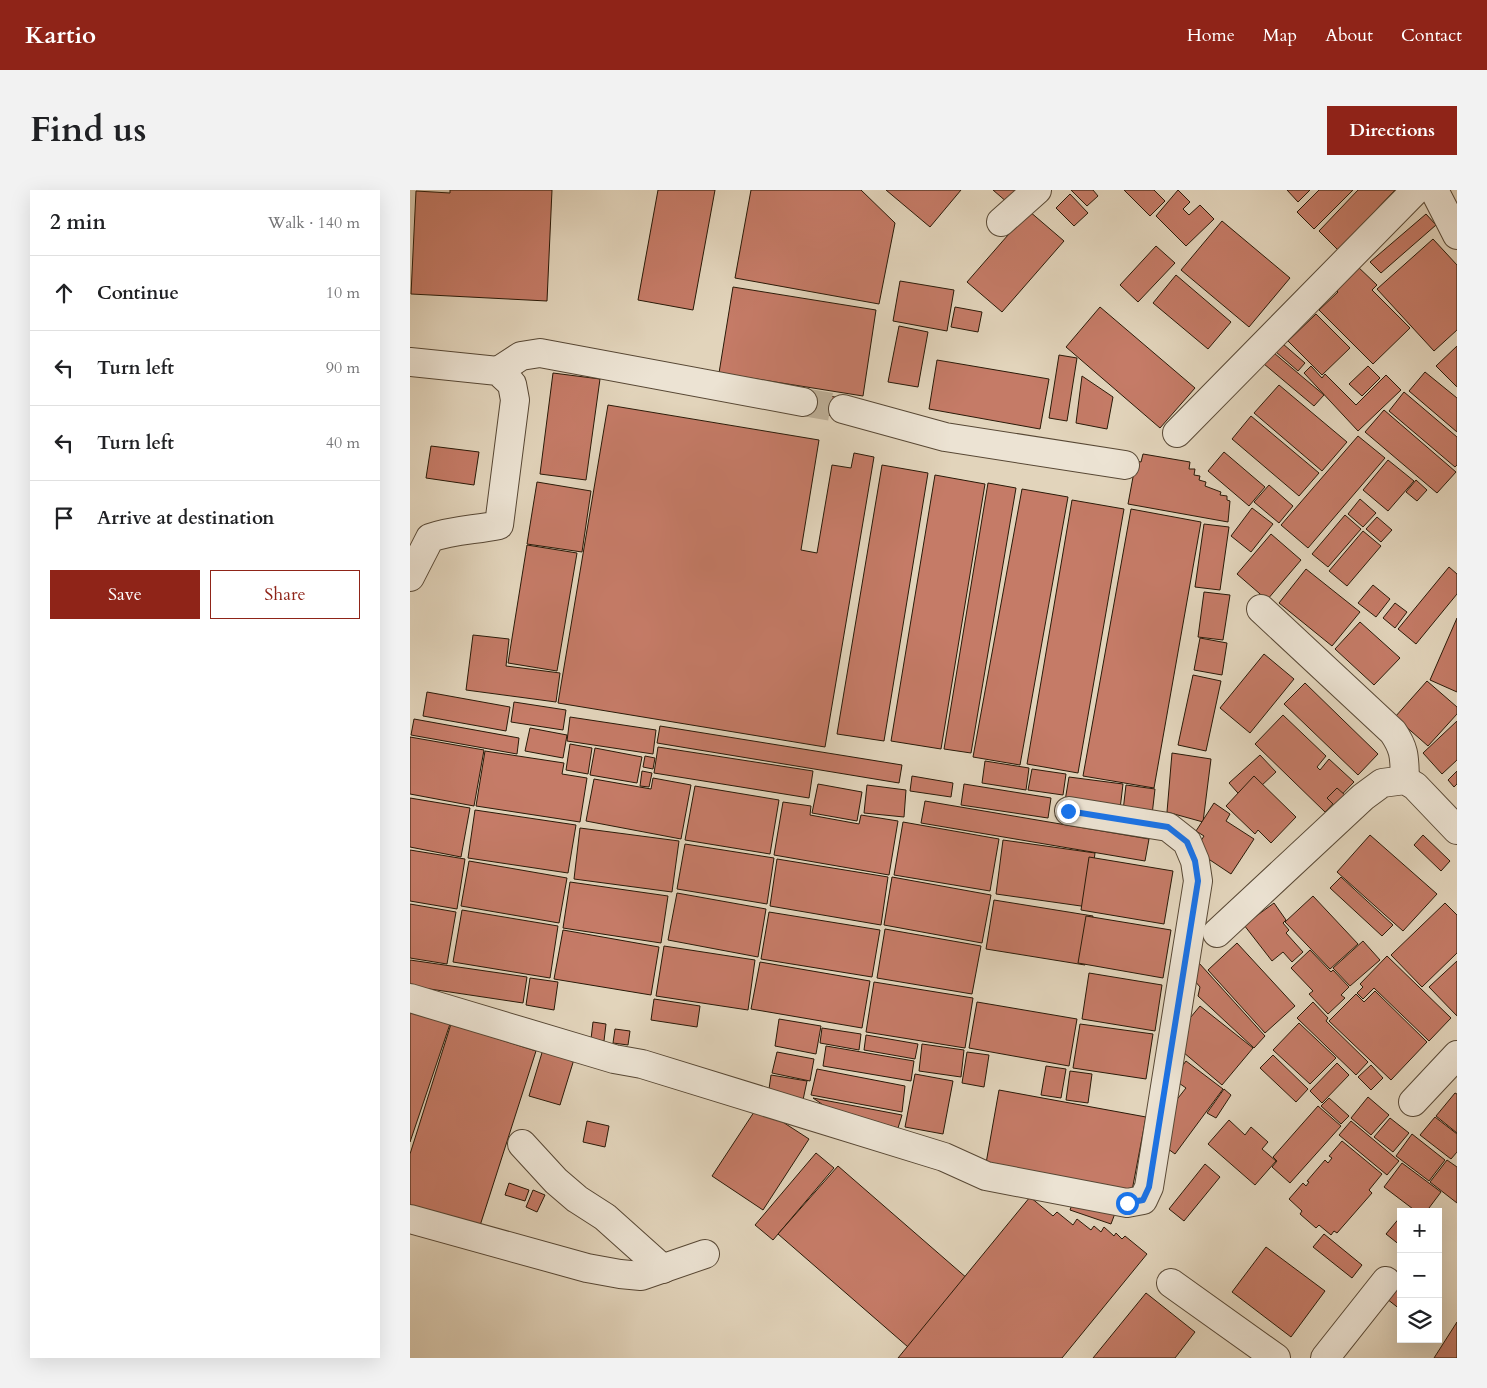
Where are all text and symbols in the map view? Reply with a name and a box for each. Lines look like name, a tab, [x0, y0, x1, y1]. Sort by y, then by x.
text: Kartio	[25, 19, 96, 52]
text: Home	[1187, 23, 1235, 48]
text: Map	[1263, 23, 1297, 48]
text: About	[1325, 23, 1373, 48]
text: Contact	[1401, 23, 1462, 48]
text: Find us	[30, 106, 146, 154]
button: Directions	[1327, 106, 1457, 155]
text: 2 min	[50, 208, 106, 237]
text: Walk · 140 m	[268, 212, 360, 234]
icon: ahead	[50, 279, 78, 307]
text: Continue	[97, 280, 179, 306]
text: 10 m	[326, 282, 360, 304]
icon: left	[50, 354, 78, 382]
text: Turn left	[97, 355, 174, 381]
text: 90 m	[326, 357, 360, 379]
icon: left	[50, 429, 78, 457]
text: Turn left	[97, 430, 174, 456]
text: 40 m	[326, 432, 360, 454]
icon: arrive	[50, 504, 78, 532]
text: Arrive at destination	[97, 505, 274, 531]
button: Save	[50, 570, 200, 619]
button: Share	[210, 570, 360, 619]
route end	[1057, 800, 1080, 823]
route start	[1116, 1192, 1139, 1215]
map controls	[1397, 1208, 1442, 1343]
button: +	[1397, 1208, 1442, 1253]
button: −	[1397, 1253, 1442, 1298]
button: layers	[1397, 1298, 1442, 1343]

